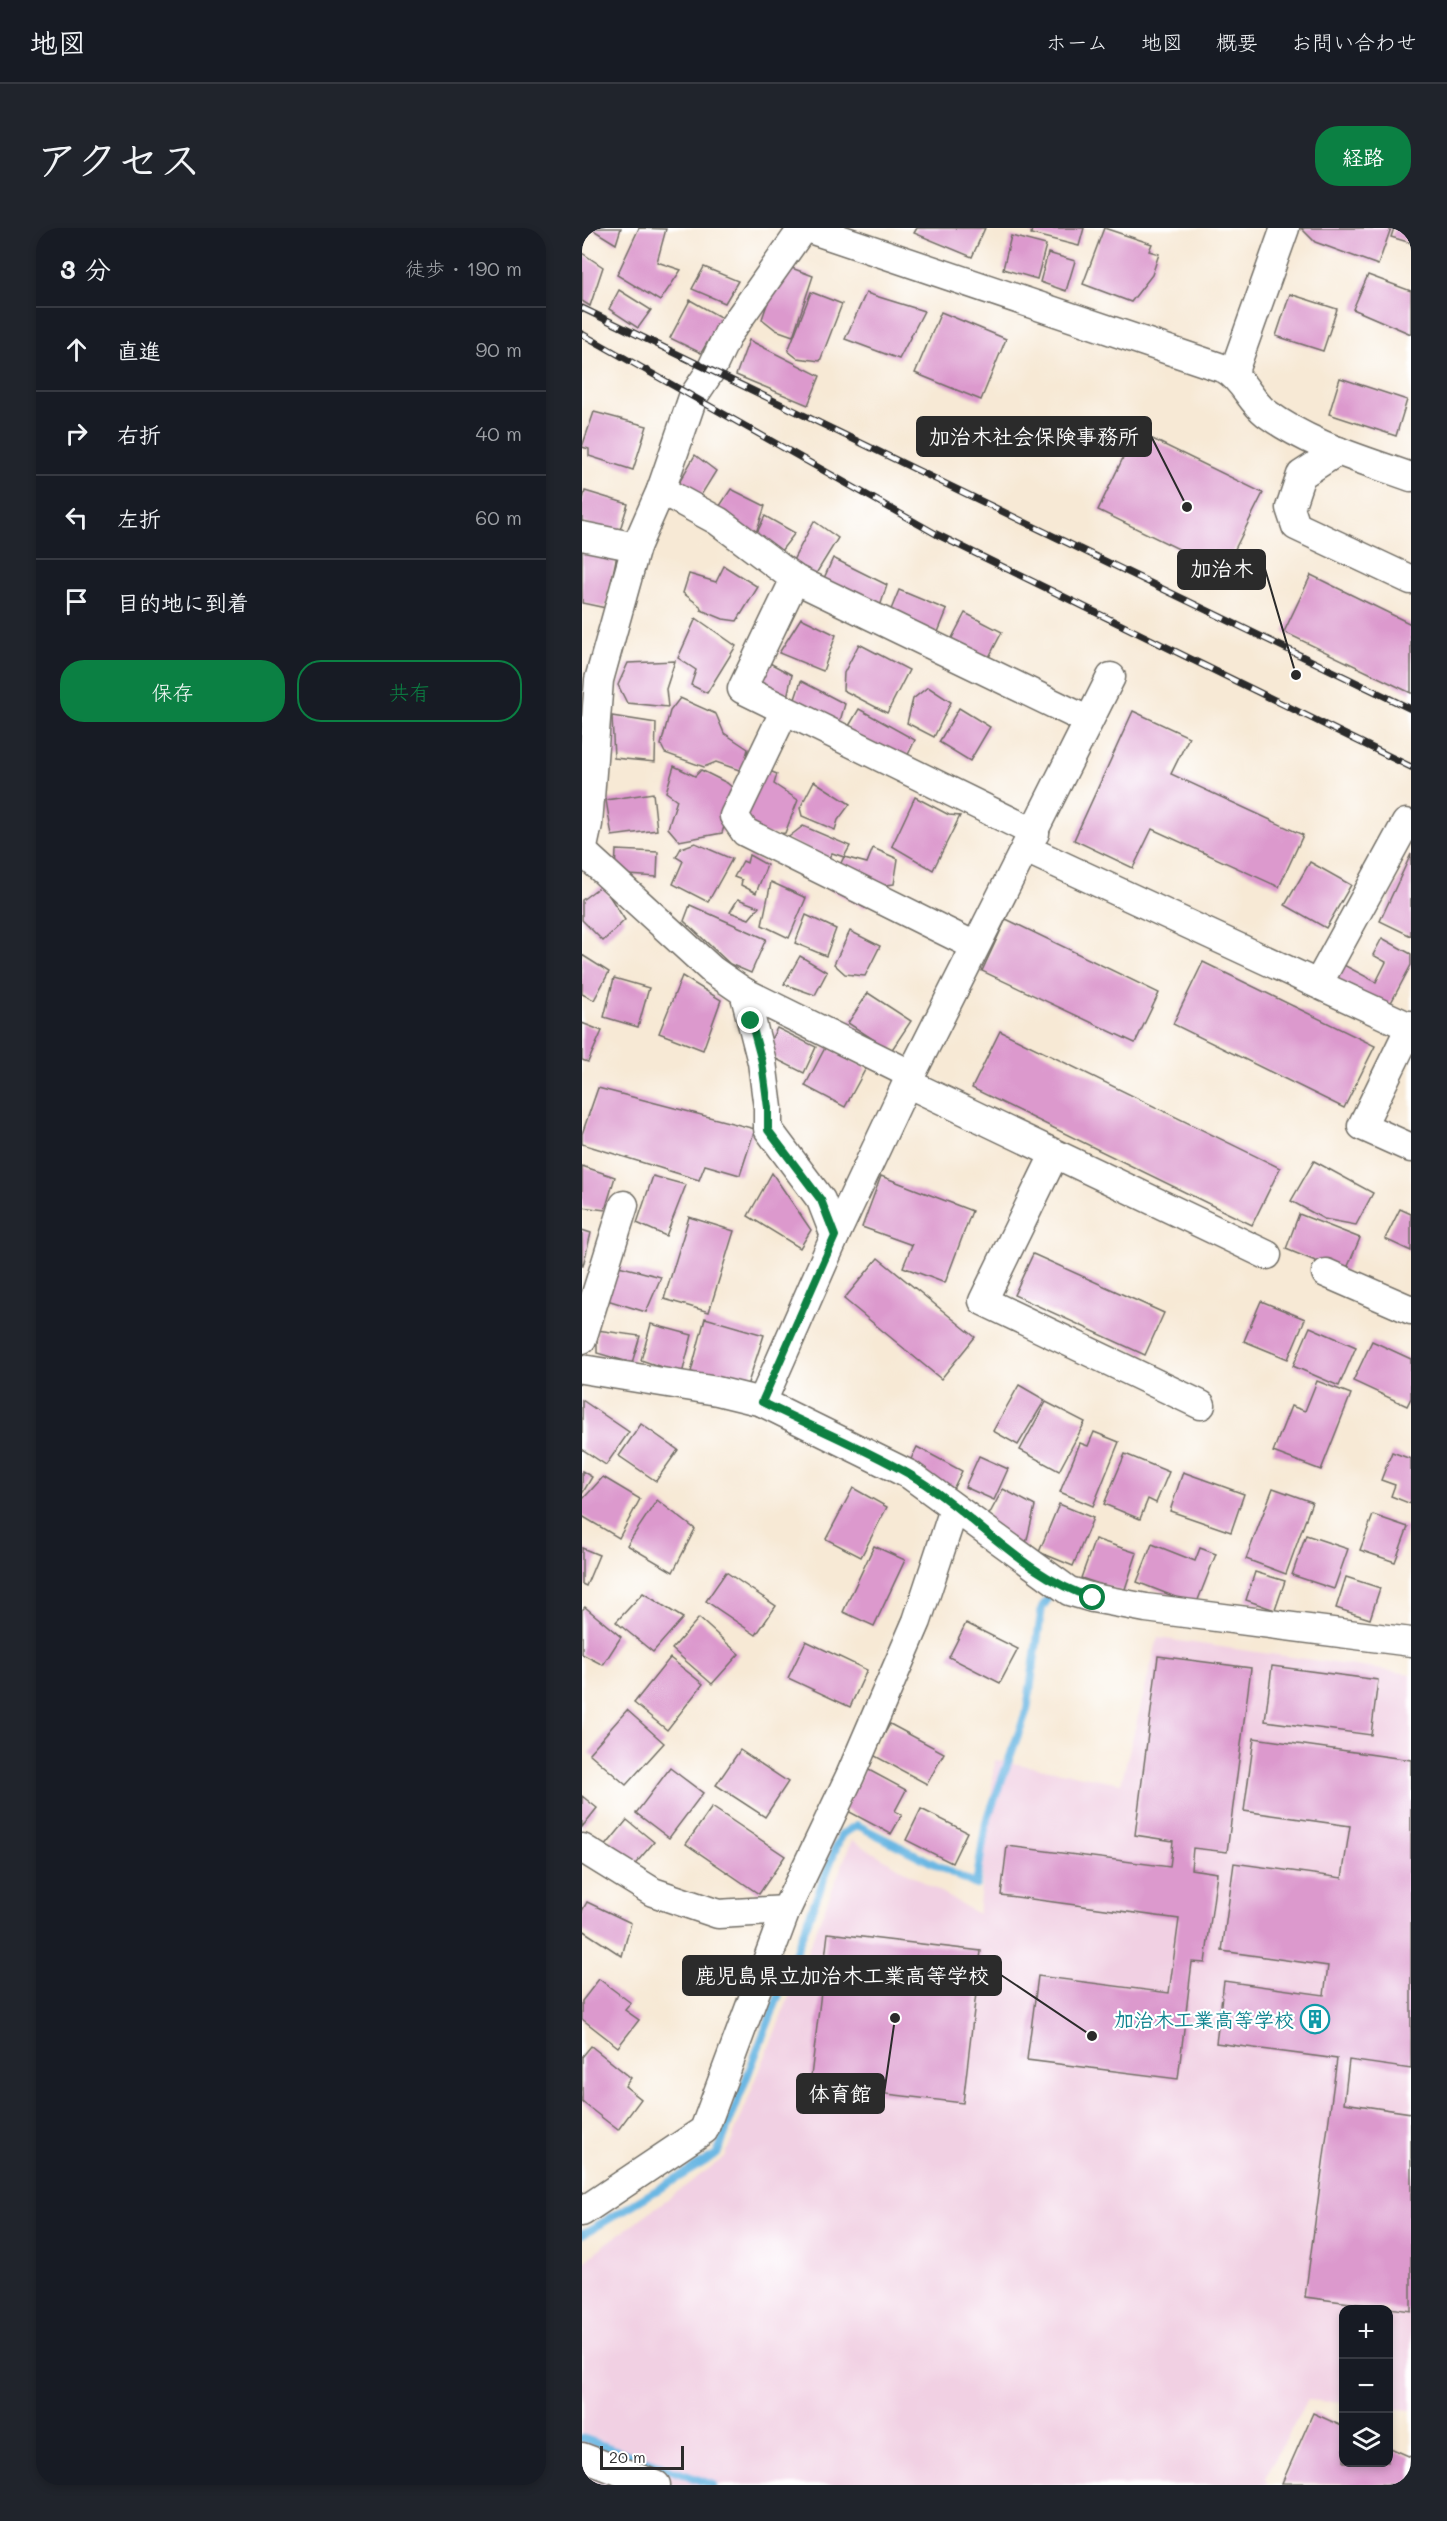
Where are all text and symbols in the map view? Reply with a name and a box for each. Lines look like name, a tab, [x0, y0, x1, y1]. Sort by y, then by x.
text: 地図	[30, 24, 86, 60]
text: ホーム	[1046, 28, 1108, 55]
text: 地図	[1141, 28, 1183, 55]
text: 概要	[1216, 28, 1258, 55]
text: お問い合わせ	[1291, 28, 1417, 55]
button: 経路	[1315, 126, 1411, 186]
text: アクセス	[36, 131, 201, 186]
text: 3 分	[60, 252, 111, 286]
text: 徒歩 · 190 m	[405, 255, 522, 281]
icon: ahead	[60, 333, 93, 366]
text: 直進	[117, 336, 161, 365]
text: 90 m	[476, 336, 522, 362]
icon: right	[60, 417, 93, 450]
callout: 加治木社会保険事務所	[917, 417, 1151, 456]
text: 右折	[117, 420, 161, 449]
text: 40 m	[476, 420, 522, 446]
text: 加治木社会保険事務所	[929, 422, 1139, 449]
icon: left	[60, 501, 93, 534]
text: 左折	[117, 504, 161, 533]
text: 60 m	[475, 504, 522, 530]
callout: 加治木	[1178, 550, 1265, 589]
text: 加治木	[1191, 554, 1254, 581]
icon: arrive	[60, 585, 93, 618]
text: 目的地に到着	[117, 588, 249, 617]
button: 保存	[60, 660, 285, 722]
button: 共有	[297, 660, 522, 722]
route end	[737, 1007, 763, 1033]
route start	[1079, 1584, 1105, 1610]
callout: 鹿児島県立加治木工業高等学校	[683, 1956, 1001, 1995]
text: 鹿児島県立加治木工業高等学校	[695, 1961, 989, 1988]
building icon: 加治木工業高等学校	[1299, 2003, 1331, 2035]
place label: 加治木工業高等学校	[1114, 2006, 1294, 2032]
callout: 体育館	[797, 2074, 884, 2113]
text: 体育館	[809, 2079, 872, 2106]
map controls	[1339, 2305, 1393, 2467]
button: +	[1339, 2305, 1393, 2359]
button: −	[1339, 2359, 1393, 2413]
button: layers	[1339, 2413, 1393, 2467]
scale bar	[600, 2443, 684, 2470]
text: 20 m	[609, 2446, 646, 2467]

